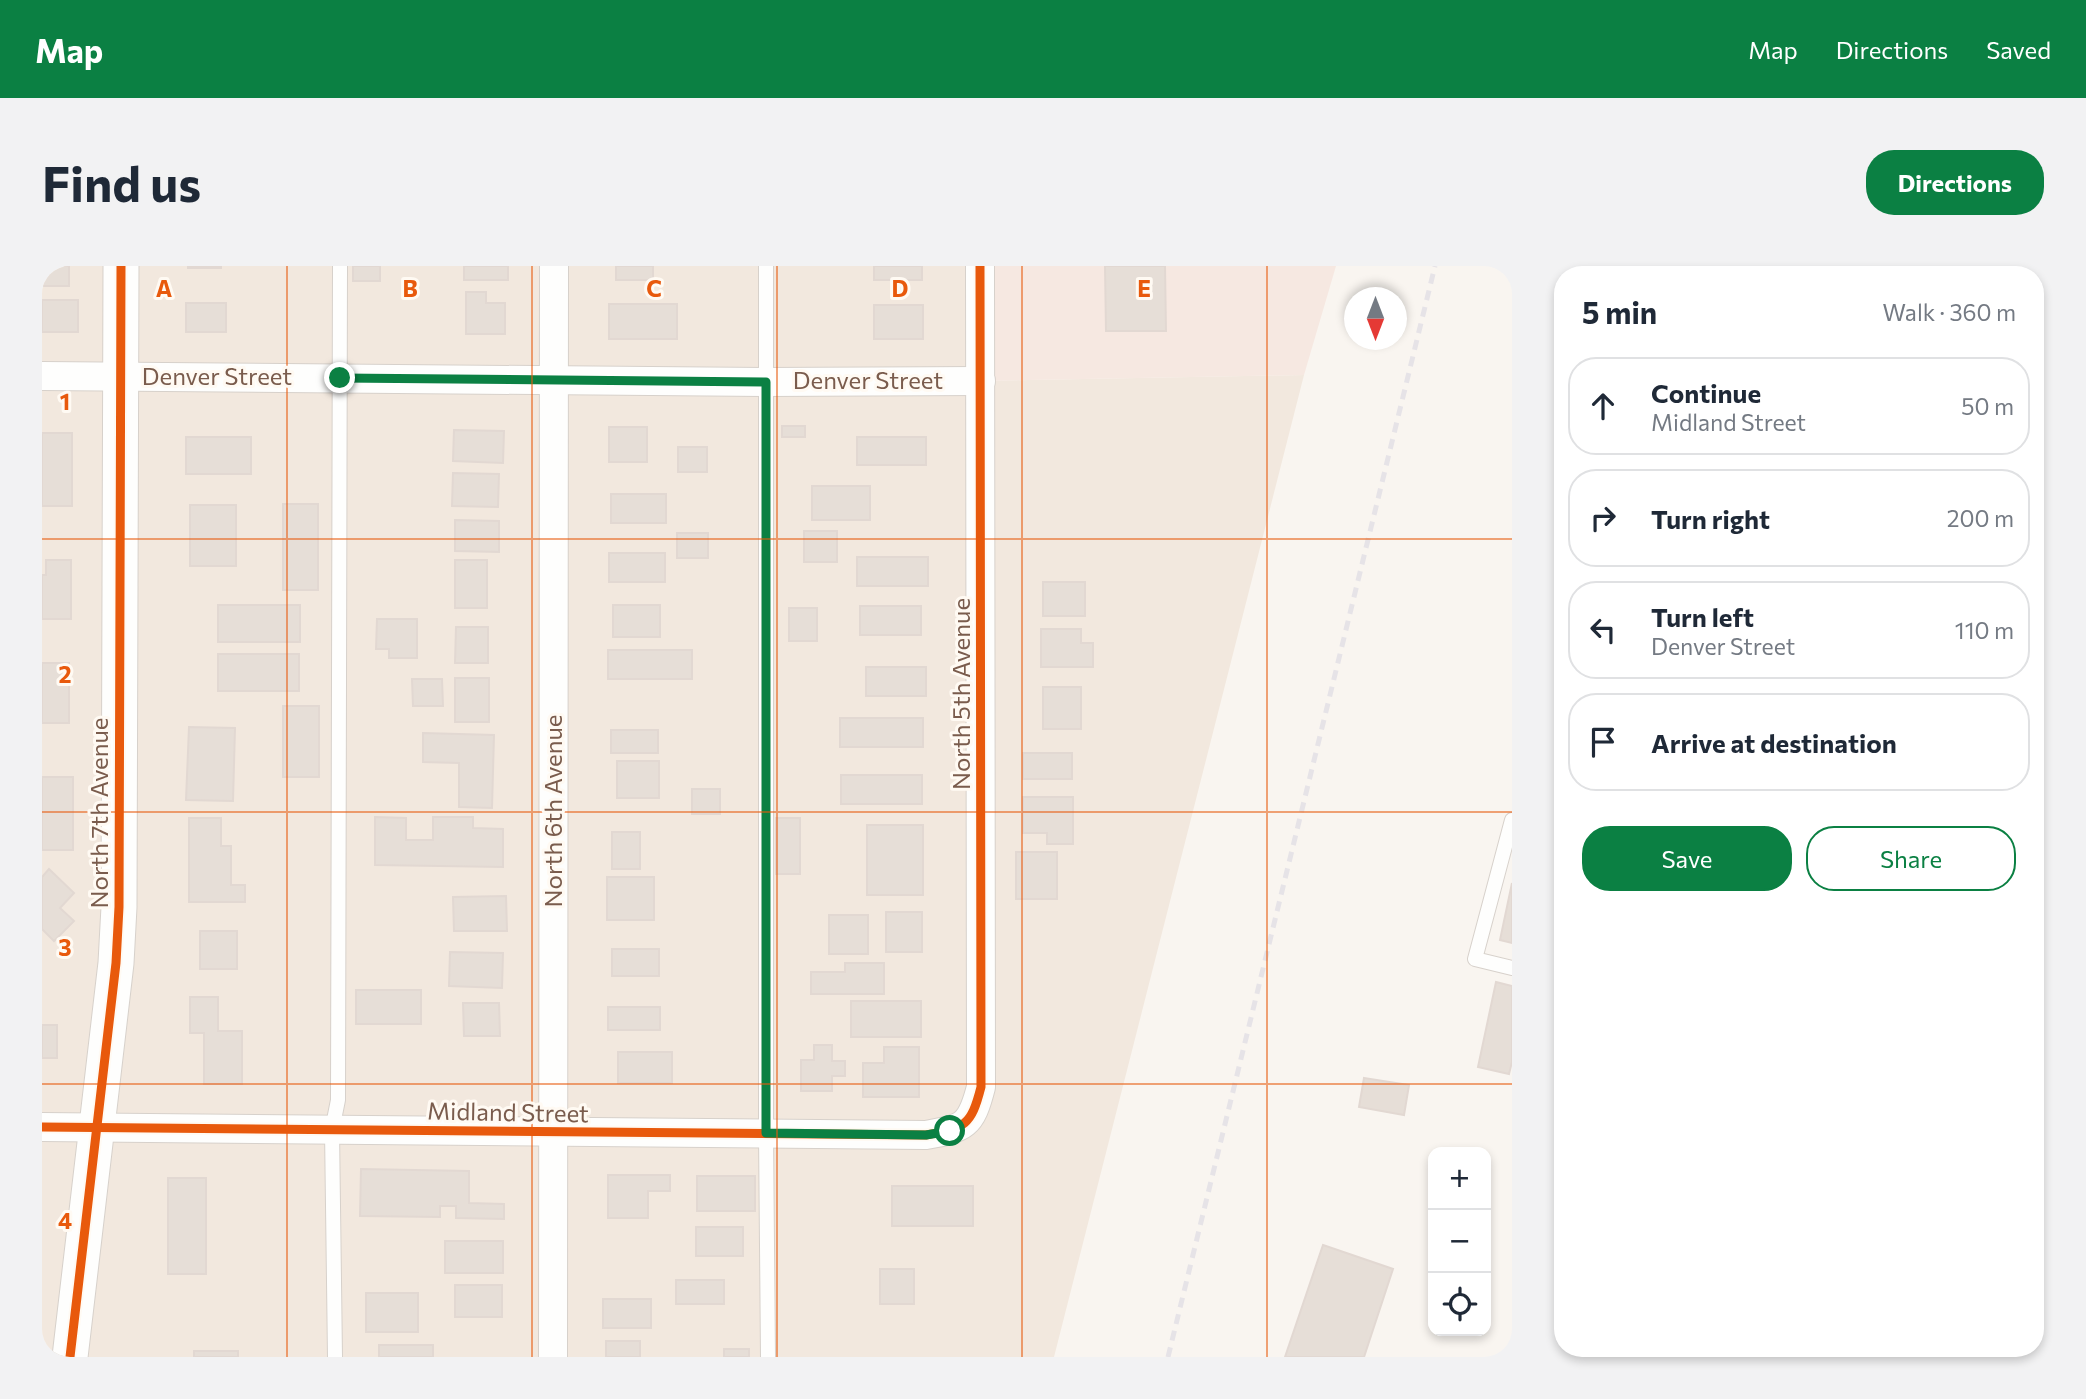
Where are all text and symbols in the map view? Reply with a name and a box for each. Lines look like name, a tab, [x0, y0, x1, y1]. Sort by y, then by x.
text: Map	[35, 29, 103, 70]
text: Map	[1748, 35, 1798, 64]
text: Directions	[1836, 35, 1948, 64]
text: Saved	[1986, 35, 2051, 64]
button: Directions	[1866, 150, 2044, 215]
text: Find us	[42, 152, 201, 212]
text: A	[156, 274, 173, 302]
text: B	[402, 274, 418, 302]
text: C	[646, 274, 662, 302]
text: D	[892, 274, 909, 302]
text: E	[1137, 274, 1151, 302]
north arrow	[1344, 287, 1407, 350]
text: 5 min	[1582, 293, 1657, 330]
text: Walk · 360 m	[1883, 298, 2016, 326]
street label: Denver Street	[142, 361, 292, 390]
route end	[324, 362, 355, 393]
street label: Denver Street	[793, 365, 943, 394]
text: Continue	[1651, 377, 1761, 408]
text: 1	[60, 387, 70, 415]
icon: ahead	[1584, 387, 1622, 425]
text: 50 m	[1961, 392, 2014, 420]
text: Midland Street	[1651, 408, 1806, 436]
icon: right	[1584, 499, 1622, 537]
text: Turn right	[1651, 503, 1770, 534]
text: 200 m	[1947, 504, 2014, 532]
street label: North 5th Avenue	[946, 598, 975, 790]
text: Turn left	[1651, 601, 1754, 632]
icon: left	[1584, 611, 1622, 649]
text: 110 m	[1955, 616, 2014, 644]
text: Denver Street	[1651, 632, 1795, 660]
text: 2	[58, 660, 72, 688]
street label: North 6th Avenue	[538, 715, 567, 907]
street label: North 7th Avenue	[84, 717, 113, 909]
icon: arrive	[1584, 723, 1622, 761]
text: Arrive at destination	[1651, 727, 1897, 758]
button: Save	[1582, 826, 1792, 891]
button: Share	[1806, 826, 2016, 891]
text: 3	[58, 933, 72, 961]
street label: Midland Street	[427, 1096, 589, 1127]
route start	[934, 1115, 965, 1146]
map controls	[1428, 1147, 1491, 1336]
button: +	[1428, 1147, 1491, 1210]
text: 4	[58, 1206, 72, 1234]
button: −	[1428, 1210, 1491, 1273]
button: locate	[1428, 1273, 1491, 1336]

